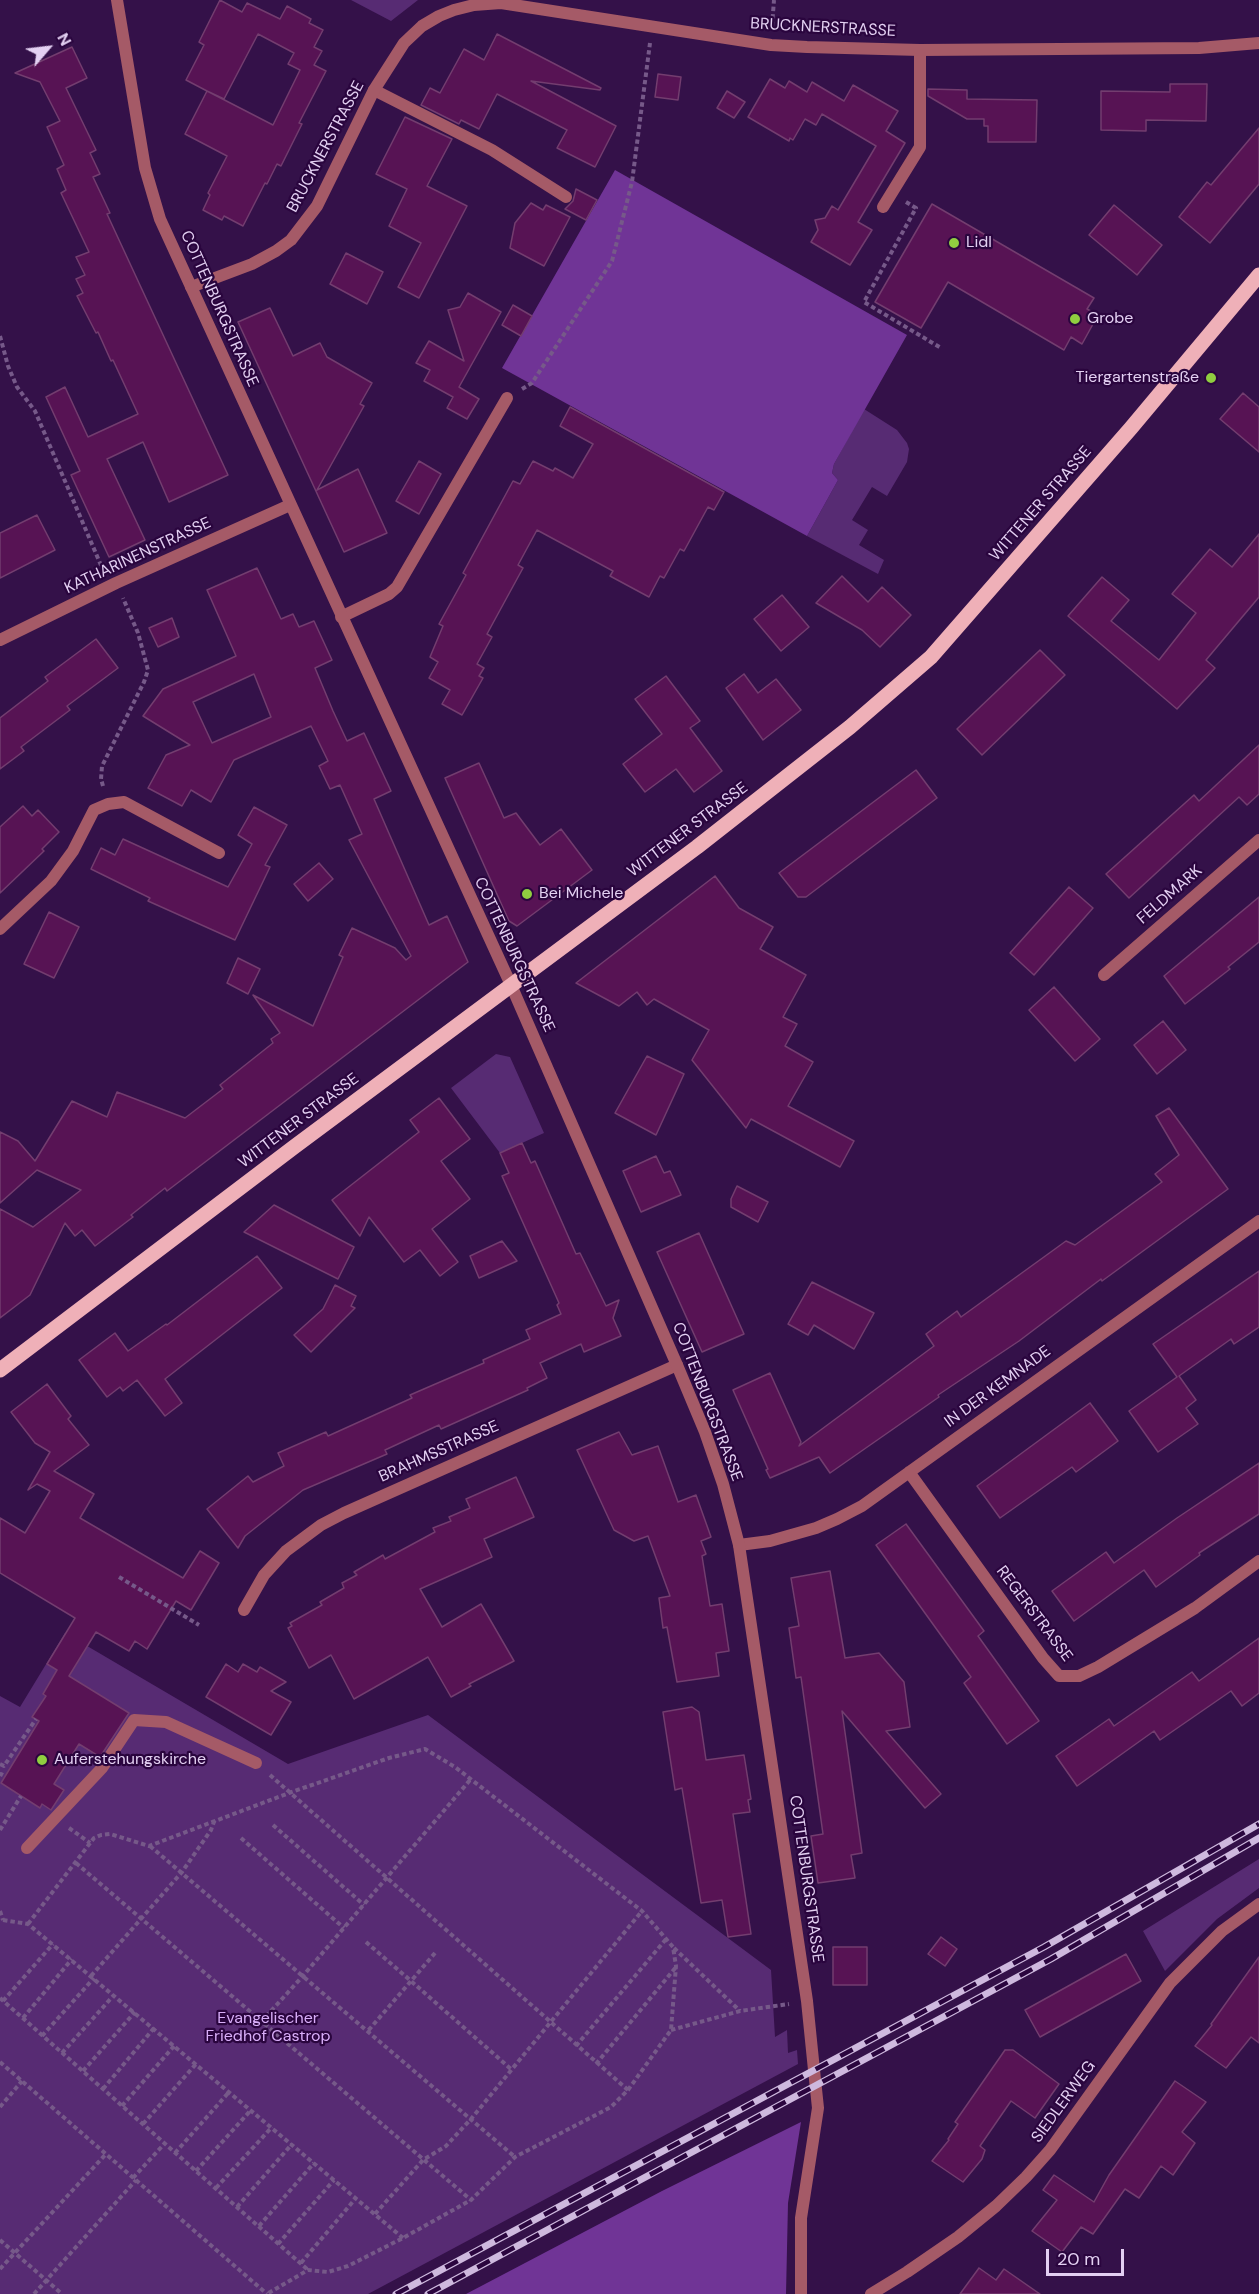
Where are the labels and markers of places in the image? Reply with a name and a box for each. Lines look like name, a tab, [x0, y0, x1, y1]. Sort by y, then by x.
place label: Lidl	[966, 233, 992, 253]
marker: Lidl	[947, 236, 961, 250]
place label: Grobe	[1087, 309, 1133, 329]
marker: Grobe	[1068, 312, 1082, 326]
place label: Tiergartenstraße	[1075, 368, 1199, 388]
marker: Tiergartenstraße	[1204, 371, 1218, 385]
place label: Bei Michele	[539, 884, 623, 904]
marker: Bei Michele	[520, 887, 534, 901]
place label: Auferstehungskirche	[54, 1750, 206, 1770]
marker: Auferstehungskirche	[35, 1753, 49, 1767]

